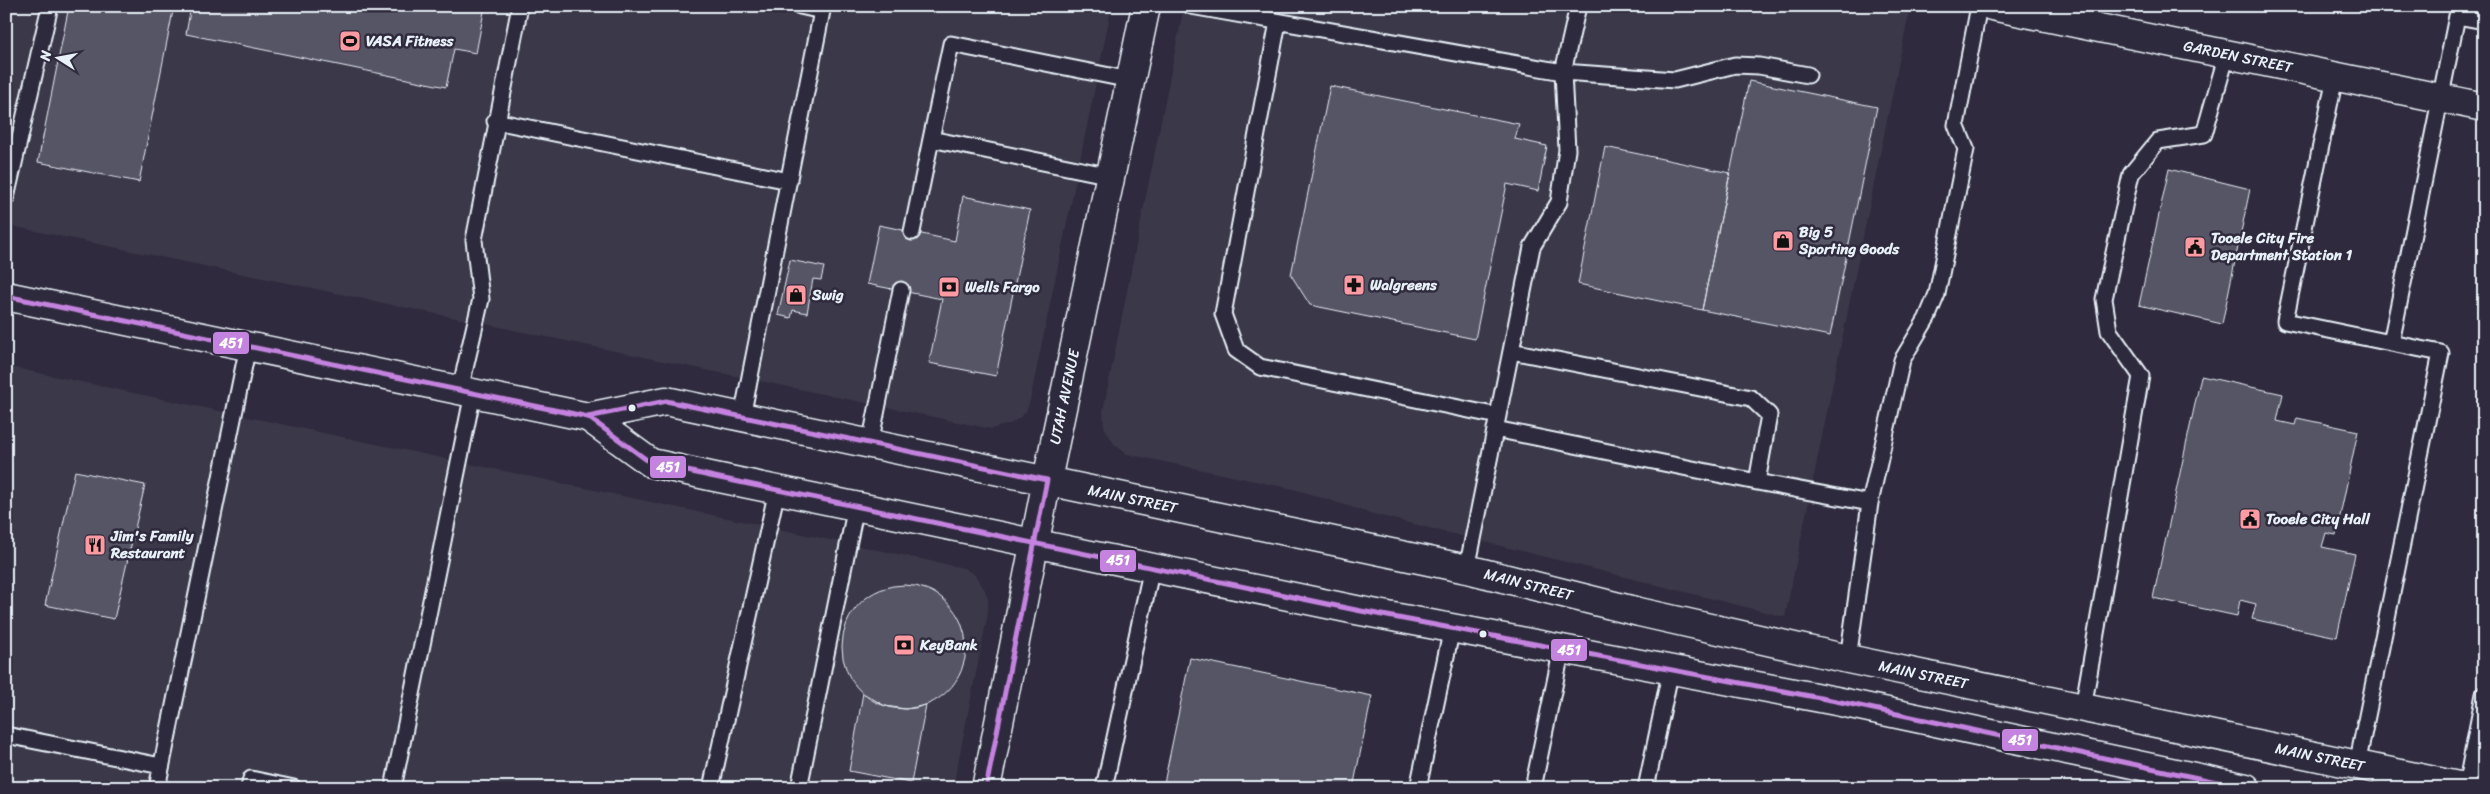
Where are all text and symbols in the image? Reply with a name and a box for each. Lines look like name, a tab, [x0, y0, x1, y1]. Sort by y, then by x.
place label: VASA Fitness	[366, 28, 454, 54]
sports icon: VASA Fitness	[338, 29, 362, 53]
north arrow	[32, 32, 82, 82]
street label: GARDEN STREET	[2181, 33, 2296, 81]
text: N	[32, 48, 59, 64]
place label: Big 5 Sporting Goods	[1798, 219, 1900, 262]
place label: Tooele City Fire Department Station 1	[2211, 225, 2353, 268]
shop icon: Big 5 Sporting Goods	[1771, 229, 1795, 253]
public building icon: Tooele City Fire Department Station 1	[2183, 235, 2207, 259]
place label: Walgreens	[1370, 272, 1438, 298]
pharmacy icon: Walgreens	[1342, 273, 1366, 297]
place label: Wells Fargo	[965, 274, 1040, 300]
bank icon: Wells Fargo	[937, 275, 961, 299]
place label: Swig	[811, 282, 844, 308]
shop icon: Swig	[784, 283, 808, 307]
line badge: 451	[212, 331, 250, 355]
text: 451	[218, 331, 243, 356]
street label: UTAH AVENUE	[1042, 345, 1087, 447]
unlabelled marker	[627, 403, 637, 413]
line badge: 451	[649, 455, 687, 479]
text: 451	[655, 455, 680, 480]
street label: MAIN STREET	[1086, 477, 1181, 521]
place label: Tooele City Hall	[2266, 506, 2370, 532]
public building icon: Tooele City Hall	[2238, 507, 2262, 531]
place label: Jim's Family Restaurant	[110, 523, 195, 566]
restaurant icon: Jim's Family Restaurant	[83, 533, 107, 557]
text: 451	[1105, 548, 1130, 573]
line badge: 451	[1099, 549, 1137, 573]
street label: MAIN STREET	[1481, 561, 1577, 608]
unlabelled marker	[1478, 629, 1488, 639]
place label: KeyBank	[919, 632, 978, 658]
bank icon: KeyBank	[892, 633, 916, 657]
line badge: 451	[1550, 638, 1588, 662]
text: 451	[1556, 638, 1581, 663]
street label: MAIN STREET	[1876, 653, 1972, 697]
line badge: 451	[2001, 728, 2039, 752]
text: 451	[2007, 728, 2032, 753]
street label: MAIN STREET	[2273, 735, 2368, 779]

